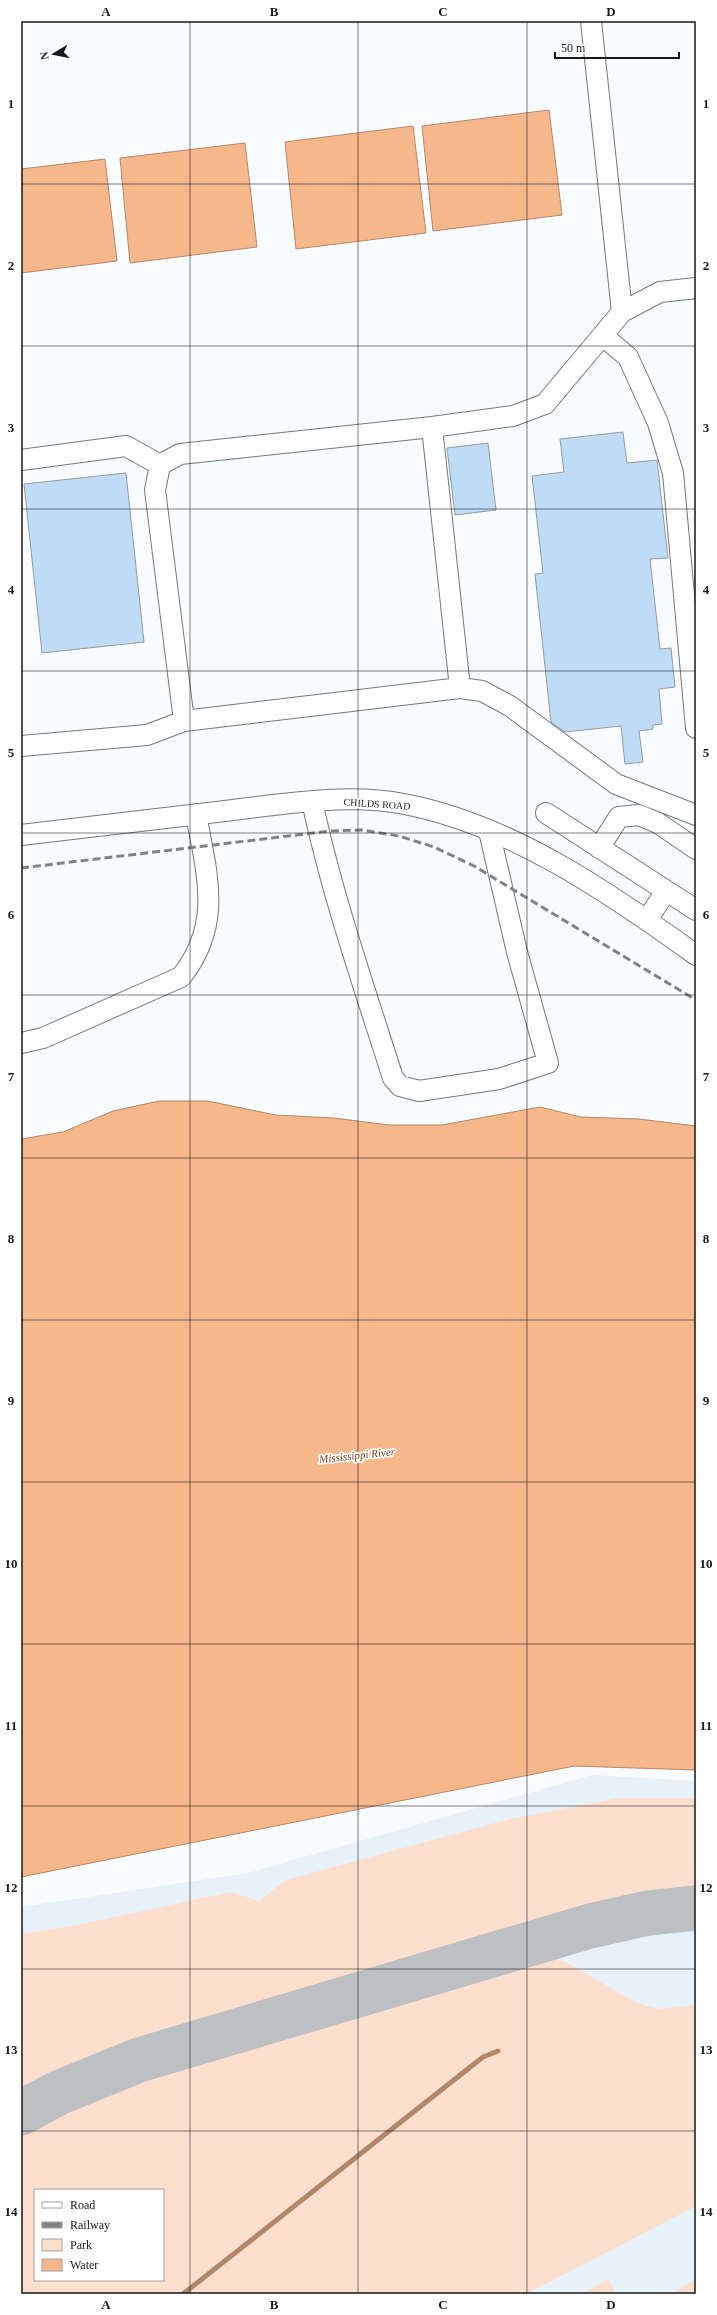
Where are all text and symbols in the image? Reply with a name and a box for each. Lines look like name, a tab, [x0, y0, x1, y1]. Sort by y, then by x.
text: A	[101, 4, 111, 19]
text: B	[270, 4, 279, 19]
text: C	[438, 4, 448, 19]
text: D	[606, 4, 616, 19]
north arrow	[34, 34, 74, 74]
scale bar	[555, 34, 679, 60]
text: 50 m	[561, 41, 586, 55]
text: N	[38, 51, 51, 61]
text: 1	[8, 96, 14, 111]
text: 1	[703, 96, 709, 111]
text: 2	[8, 258, 14, 273]
text: 2	[703, 258, 709, 273]
text: 3	[8, 420, 15, 435]
text: 3	[703, 420, 710, 435]
text: 4	[8, 582, 15, 597]
text: 4	[703, 582, 710, 597]
text: 5	[8, 745, 15, 760]
text: 5	[703, 745, 710, 760]
street label: CHILDS ROAD	[343, 796, 411, 812]
text: 6	[8, 907, 15, 922]
text: 6	[703, 907, 710, 922]
text: 7	[8, 1069, 15, 1084]
text: 7	[703, 1069, 710, 1084]
text: 8	[8, 1231, 15, 1246]
text: 8	[703, 1231, 710, 1246]
text: 9	[8, 1393, 15, 1408]
text: 9	[703, 1393, 710, 1408]
water label: Mississippi River	[318, 1445, 396, 1465]
text: 10	[5, 1556, 18, 1571]
text: 10	[700, 1556, 713, 1571]
text: 11	[5, 1718, 17, 1733]
text: 11	[700, 1718, 712, 1733]
text: 12	[5, 1880, 18, 1895]
text: 12	[700, 1880, 713, 1895]
text: 13	[5, 2042, 18, 2057]
text: 13	[700, 2042, 713, 2057]
legend	[34, 2189, 164, 2281]
text: Road	[70, 2198, 95, 2212]
text: 14	[5, 2204, 18, 2219]
text: 14	[700, 2204, 713, 2219]
text: Railway	[70, 2218, 110, 2232]
text: Park	[70, 2238, 92, 2252]
text: Water	[70, 2258, 98, 2272]
text: A	[101, 2297, 111, 2312]
text: B	[270, 2297, 279, 2312]
text: C	[438, 2297, 448, 2312]
text: D	[606, 2297, 616, 2312]

